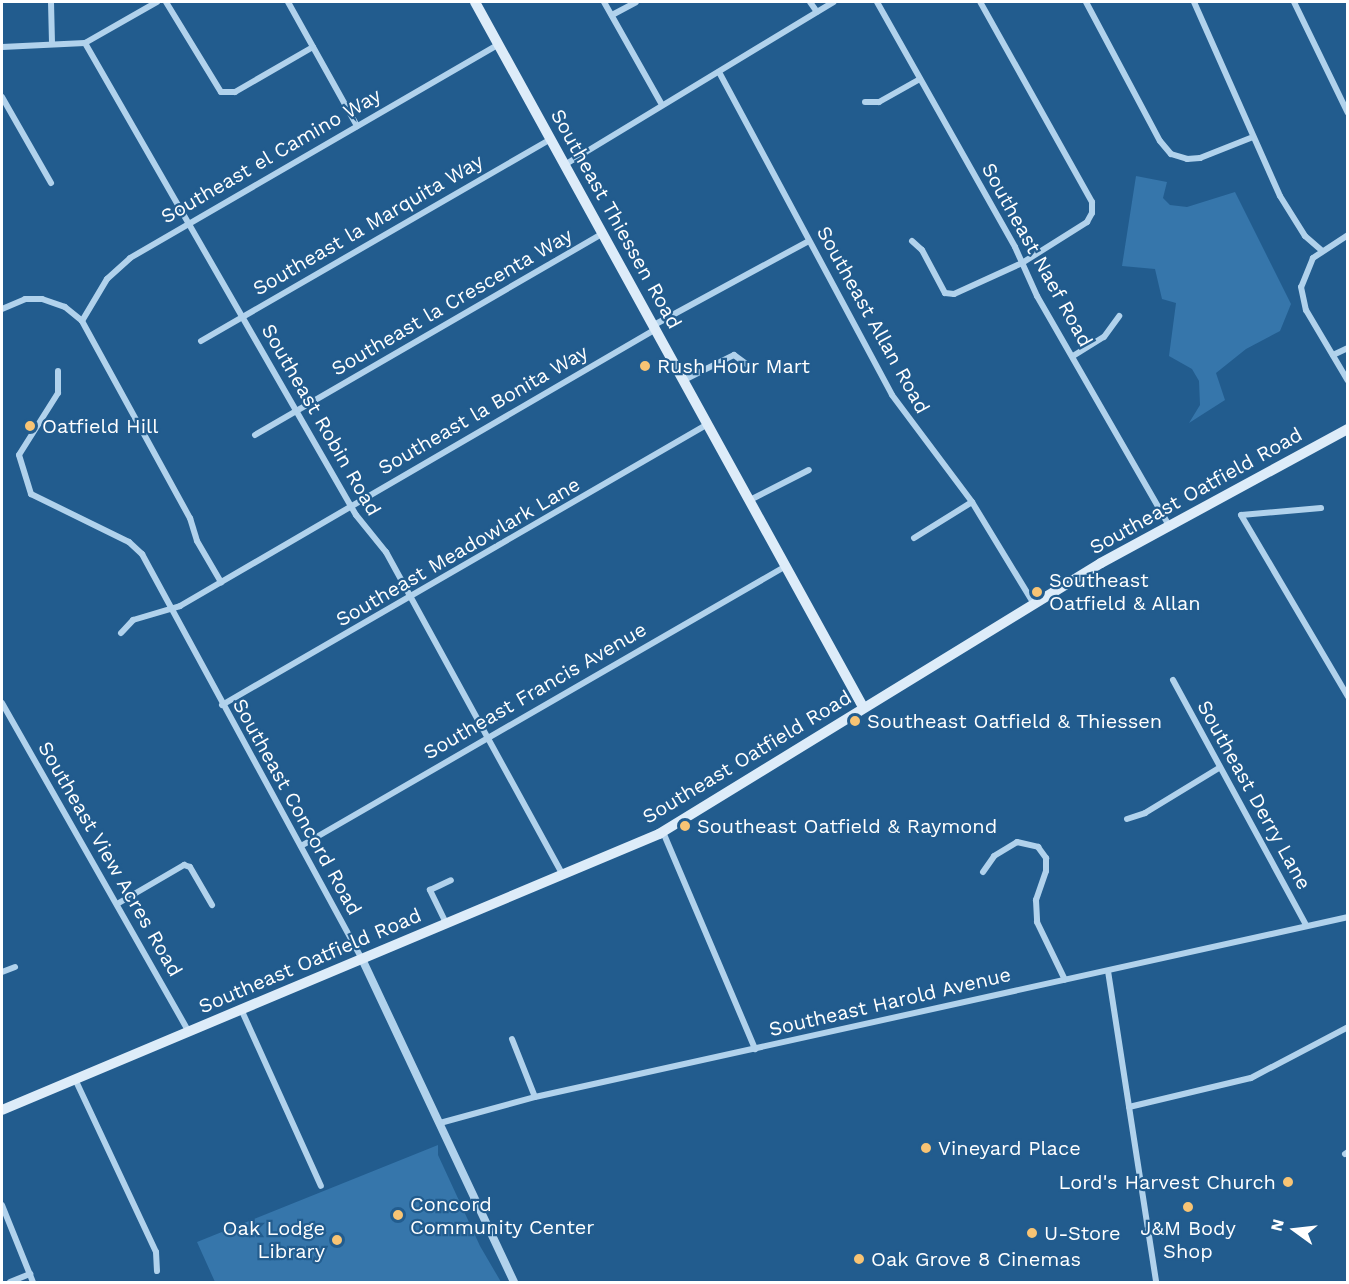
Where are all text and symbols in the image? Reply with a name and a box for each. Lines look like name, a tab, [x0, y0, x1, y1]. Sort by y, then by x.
street label: Southeast el Camino Way	[156, 83, 386, 229]
street label: Southeast Thiessen Road	[545, 105, 687, 333]
street label: Southeast la Marquita Way	[248, 149, 488, 301]
street label: Southeast Naef Road	[976, 159, 1098, 351]
street label: Southeast Allan Road	[811, 222, 935, 418]
street label: Southeast la Crescenta Way	[327, 223, 577, 381]
street label: Southeast Robin Road	[256, 320, 386, 520]
street label: Southeast la Bonita Way	[373, 340, 593, 480]
place label: Rush Hour Mart	[657, 354, 810, 378]
marker: Rush Hour Mart	[638, 359, 652, 373]
place label: Oatfield Hill	[42, 414, 158, 438]
marker: Oatfield Hill	[23, 419, 37, 433]
street label: Southeast Oatfield Road	[1085, 422, 1307, 560]
street label: Southeast Meadowlark Lane	[332, 472, 584, 632]
place label: Southeast Oatfield & Allan	[1049, 568, 1201, 615]
marker: Southeast Oatfield & Allan	[1030, 585, 1044, 599]
street label: Southeast Francis Avenue	[419, 617, 651, 765]
street label: Southeast Oatfield Road	[638, 685, 856, 829]
street label: Southeast Concord Road	[227, 695, 367, 919]
street label: Southeast Derry Lane	[1192, 696, 1316, 894]
place label: Southeast Oatfield & Thiessen	[867, 709, 1163, 733]
marker: Southeast Oatfield & Thiessen	[848, 714, 862, 728]
street label: Southeast View Acres Road	[32, 736, 188, 982]
place label: Southeast Oatfield & Raymond	[697, 814, 997, 838]
marker: Southeast Oatfield & Raymond	[678, 819, 692, 833]
street label: Southeast Oatfield Road	[195, 903, 425, 1019]
street label: Southeast Harold Avenue	[766, 962, 1014, 1042]
place label: Vineyard Place	[938, 1136, 1081, 1160]
marker: Vineyard Place	[919, 1141, 933, 1155]
place label: Lord's Harvest Church	[1059, 1170, 1276, 1194]
marker: Lord's Harvest Church	[1281, 1175, 1295, 1189]
place label: Concord Community Center	[410, 1192, 595, 1239]
marker: J&M Body Shop	[1181, 1200, 1195, 1214]
north arrow	[1265, 1200, 1325, 1260]
marker: Concord Community Center	[391, 1208, 405, 1222]
place label: Oak Lodge Library	[222, 1216, 325, 1263]
place label: J&M Body Shop	[1140, 1216, 1236, 1263]
text: N	[1266, 1217, 1288, 1233]
place label: U-Store	[1044, 1221, 1120, 1245]
marker: U-Store	[1025, 1226, 1039, 1240]
marker: Oak Lodge Library	[330, 1233, 344, 1247]
place label: Oak Grove 8 Cinemas	[871, 1247, 1082, 1271]
marker: Oak Grove 8 Cinemas	[852, 1252, 866, 1266]

